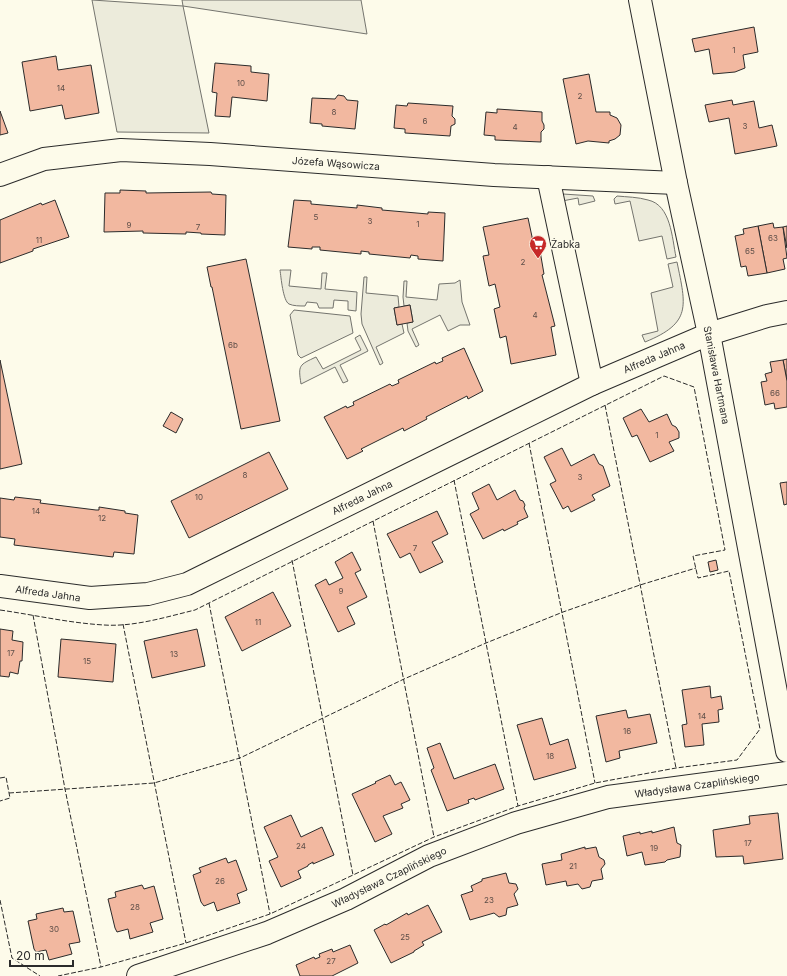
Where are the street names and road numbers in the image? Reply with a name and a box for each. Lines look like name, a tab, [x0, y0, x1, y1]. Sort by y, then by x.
street label: Józefa Wąsowicza	[292, 154, 380, 172]
street label: Stanisława Hartmana	[702, 325, 732, 425]
street label: Alfreda Jahna	[621, 339, 687, 375]
street label: Alfreda Jahna	[330, 477, 394, 517]
street label: Alfreda Jahna	[15, 582, 81, 604]
street label: Władysława Czaplińskiego	[634, 770, 760, 800]
street label: Władysława Czaplińskiego	[330, 844, 448, 910]

